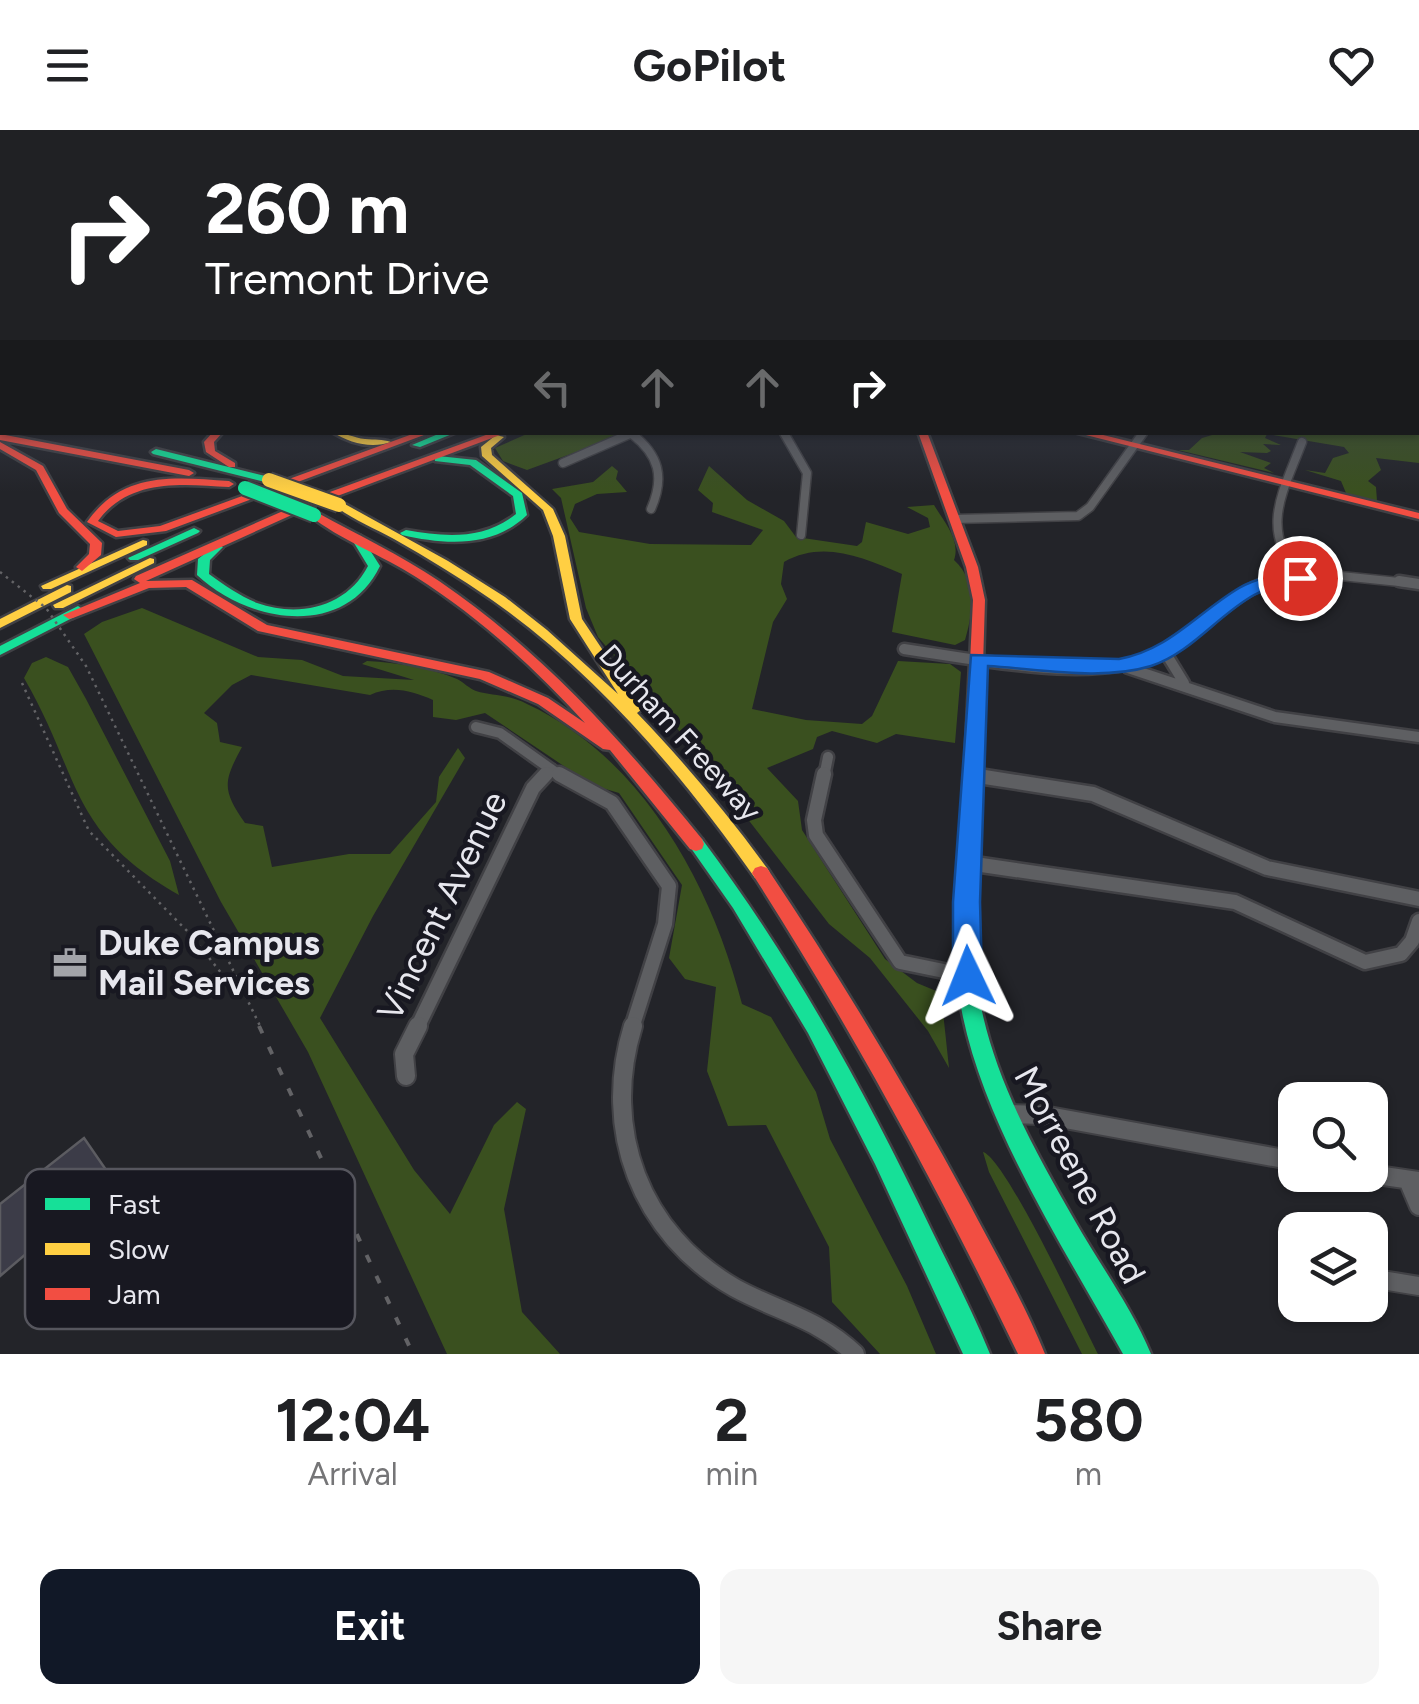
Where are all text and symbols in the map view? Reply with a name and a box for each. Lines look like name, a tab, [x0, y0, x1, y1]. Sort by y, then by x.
icon: menu	[40, 38, 95, 93]
text: GoPilot	[633, 38, 786, 92]
icon: heart	[1324, 38, 1379, 93]
text: 260 m	[205, 166, 409, 251]
icon: right	[40, 170, 170, 300]
text: Tremont Drive	[205, 251, 489, 305]
icon: left	[525, 360, 580, 415]
icon: ahead	[630, 360, 685, 415]
icon: ahead	[735, 360, 790, 415]
icon: right	[840, 360, 895, 415]
pin	[1258, 536, 1343, 621]
icon: arrive	[1273, 551, 1328, 606]
street label: Durham Freeway	[591, 637, 770, 829]
street label: Vincent Avenue	[368, 785, 516, 1027]
place label: Duke Campus Mail Services	[98, 922, 320, 1004]
position arrow	[916, 924, 1020, 1028]
office icon: Duke Campus Mail Services	[51, 944, 89, 982]
street label: Morreene Road	[1005, 1059, 1155, 1291]
map controls	[1278, 1082, 1388, 1322]
button: search	[1278, 1082, 1388, 1192]
legend	[25, 1169, 355, 1329]
text: Fast	[108, 1187, 161, 1221]
button: layers	[1278, 1212, 1388, 1322]
text: Slow	[108, 1232, 169, 1266]
text: Jam	[108, 1277, 161, 1311]
text: 12:04	[275, 1384, 430, 1456]
text: 2	[714, 1384, 749, 1456]
text: 580	[1033, 1384, 1144, 1456]
text: Arrival	[308, 1455, 398, 1493]
text: min	[705, 1455, 758, 1493]
text: m	[1075, 1455, 1102, 1493]
button: Exit	[40, 1569, 700, 1684]
button: Share	[720, 1569, 1379, 1684]

